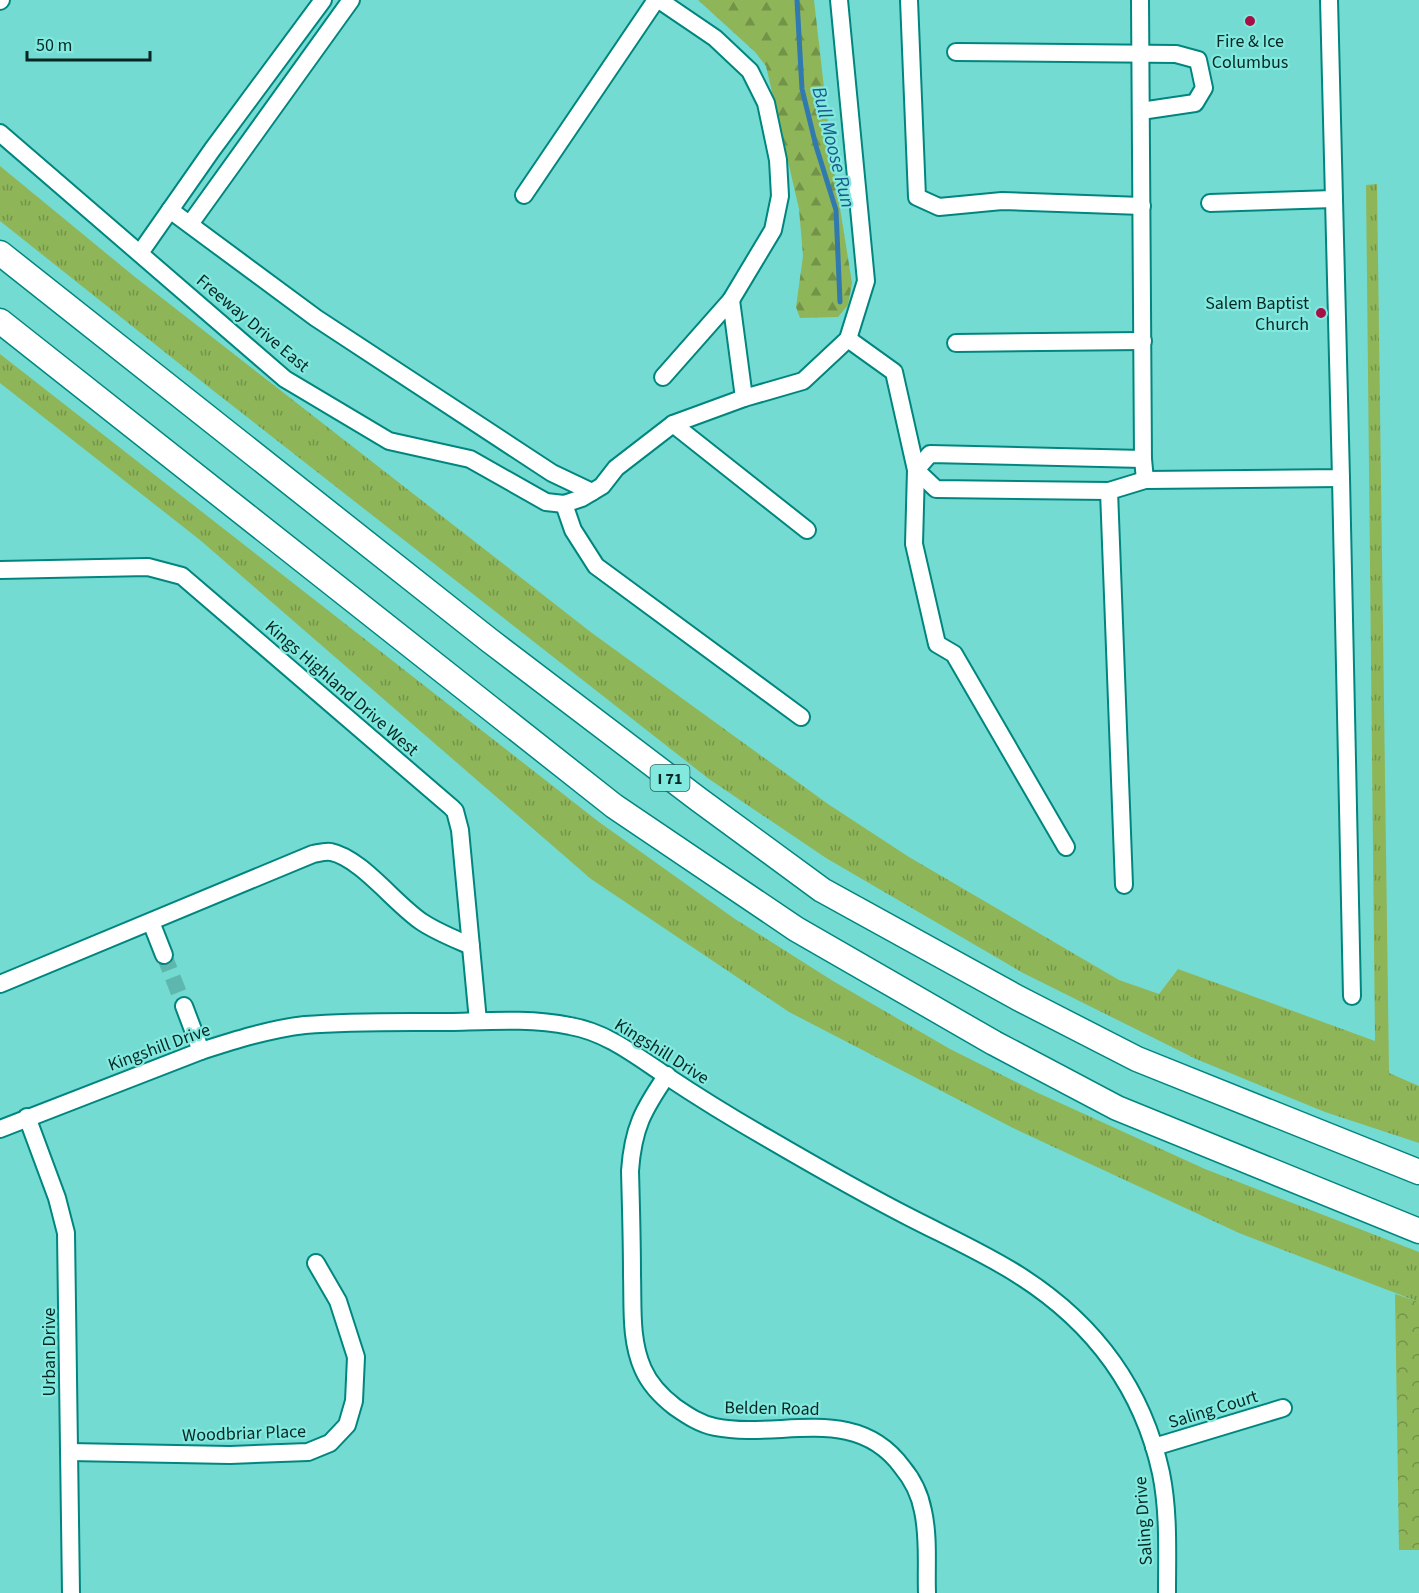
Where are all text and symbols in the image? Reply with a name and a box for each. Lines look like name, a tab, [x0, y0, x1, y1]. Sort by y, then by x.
marker: Fire & Ice Columbus	[1243, 14, 1257, 28]
scale bar	[27, 24, 150, 62]
place label: Fire & Ice Columbus	[1212, 29, 1288, 75]
text: 50 m	[36, 33, 72, 58]
water label: Bull Moose Run	[804, 84, 862, 211]
street label: Freeway Drive East	[191, 269, 315, 378]
place label: Salem Baptist Church	[1205, 291, 1309, 337]
marker: Salem Baptist Church	[1314, 306, 1328, 320]
street label: Kings Highland Drive West	[260, 615, 424, 762]
road number: I 71	[650, 765, 690, 791]
street label: Kingshill Drive	[610, 1012, 714, 1090]
street label: Kingshill Drive	[104, 1017, 214, 1078]
street label: Urban Drive	[37, 1307, 62, 1397]
street label: Saling Court	[1165, 1384, 1261, 1435]
street label: Belden Road	[724, 1395, 820, 1422]
street label: Woodbriar Place	[182, 1419, 306, 1448]
street label: Saling Drive	[1128, 1476, 1159, 1566]

